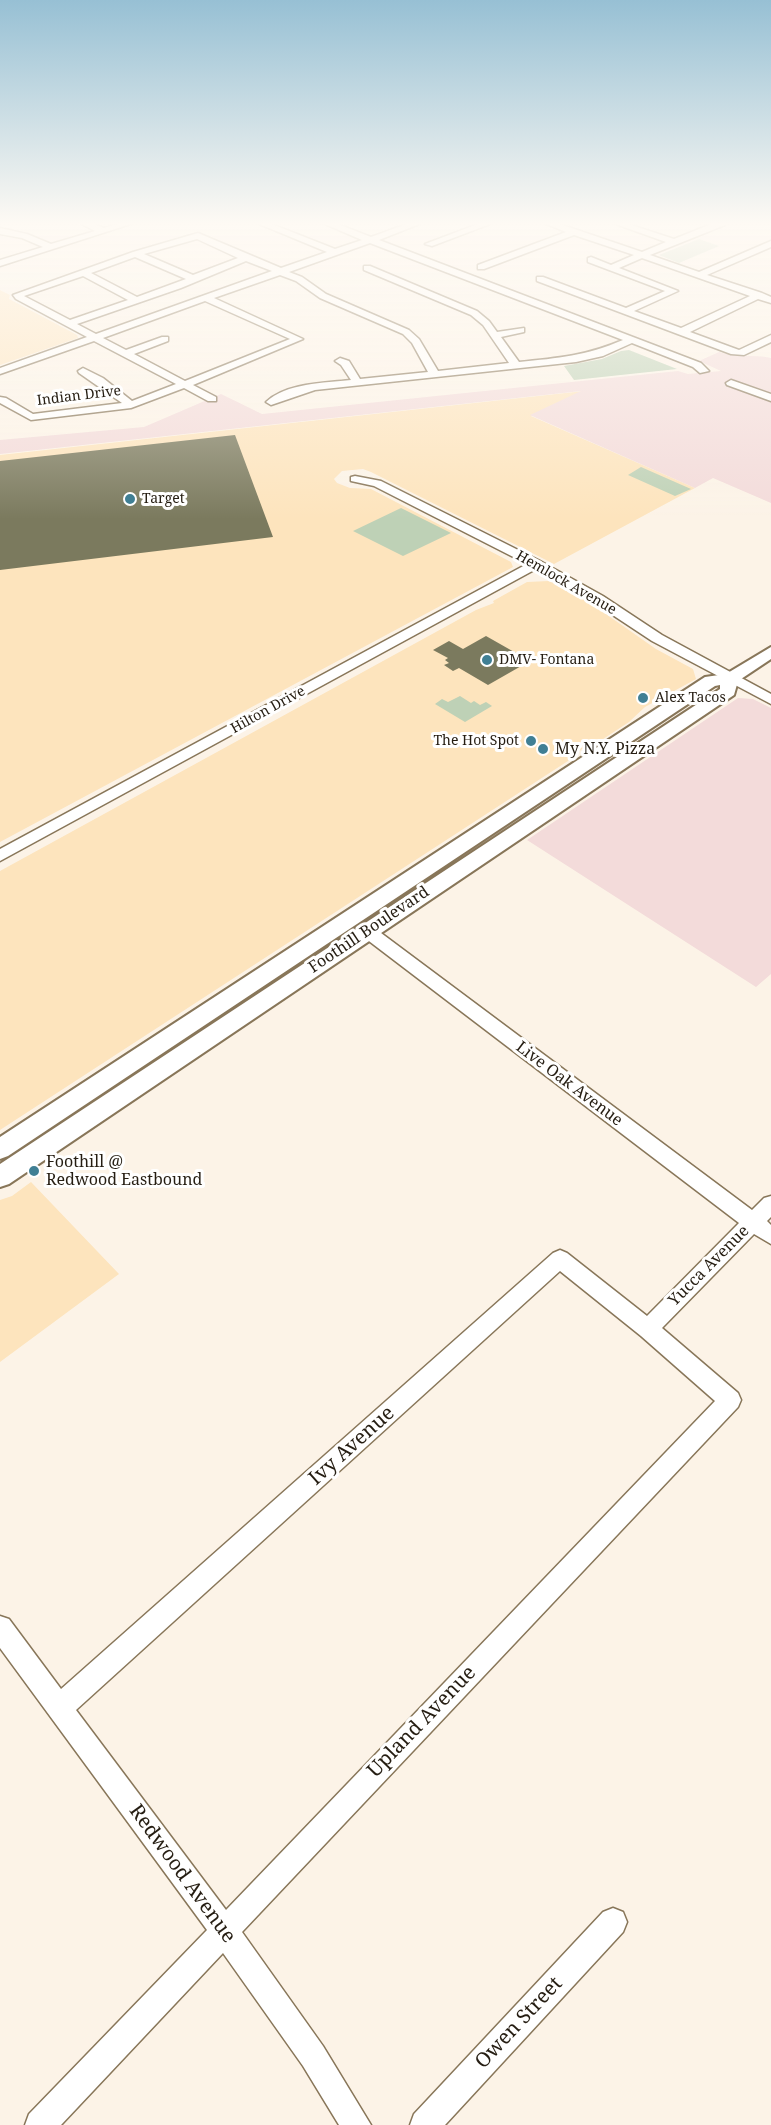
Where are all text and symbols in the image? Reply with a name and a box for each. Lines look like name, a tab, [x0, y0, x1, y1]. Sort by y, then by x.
street label: Indian Drive	[36, 383, 122, 409]
place label: Target	[142, 491, 185, 507]
marker: Target	[123, 492, 137, 506]
street label: Hemlock Avenue	[513, 547, 619, 619]
place label: DMV- Fontana	[499, 652, 594, 668]
marker: DMV- Fontana	[480, 653, 494, 667]
street label: Hilton Drive	[228, 683, 308, 737]
place label: Alex Tacos	[655, 690, 726, 706]
marker: Alex Tacos	[636, 691, 650, 705]
place label: The Hot Spot	[433, 733, 519, 749]
marker: The Hot Spot	[524, 734, 538, 748]
place label: My N.Y. Pizza	[555, 739, 655, 759]
marker: My N.Y. Pizza	[536, 742, 550, 756]
street label: Foothill Boulevard	[305, 883, 433, 977]
street label: Live Oak Avenue	[512, 1038, 626, 1130]
place label: Foothill @ Redwood Eastbound	[46, 1152, 202, 1190]
marker: Foothill @ Redwood Eastbound	[27, 1164, 41, 1178]
street label: Yucca Avenue	[665, 1222, 753, 1310]
street label: Ivy Avenue	[304, 1401, 400, 1491]
street label: Upland Avenue	[363, 1661, 481, 1783]
street label: Redwood Avenue	[124, 1800, 240, 1948]
street label: Owen Street	[470, 1972, 568, 2074]

